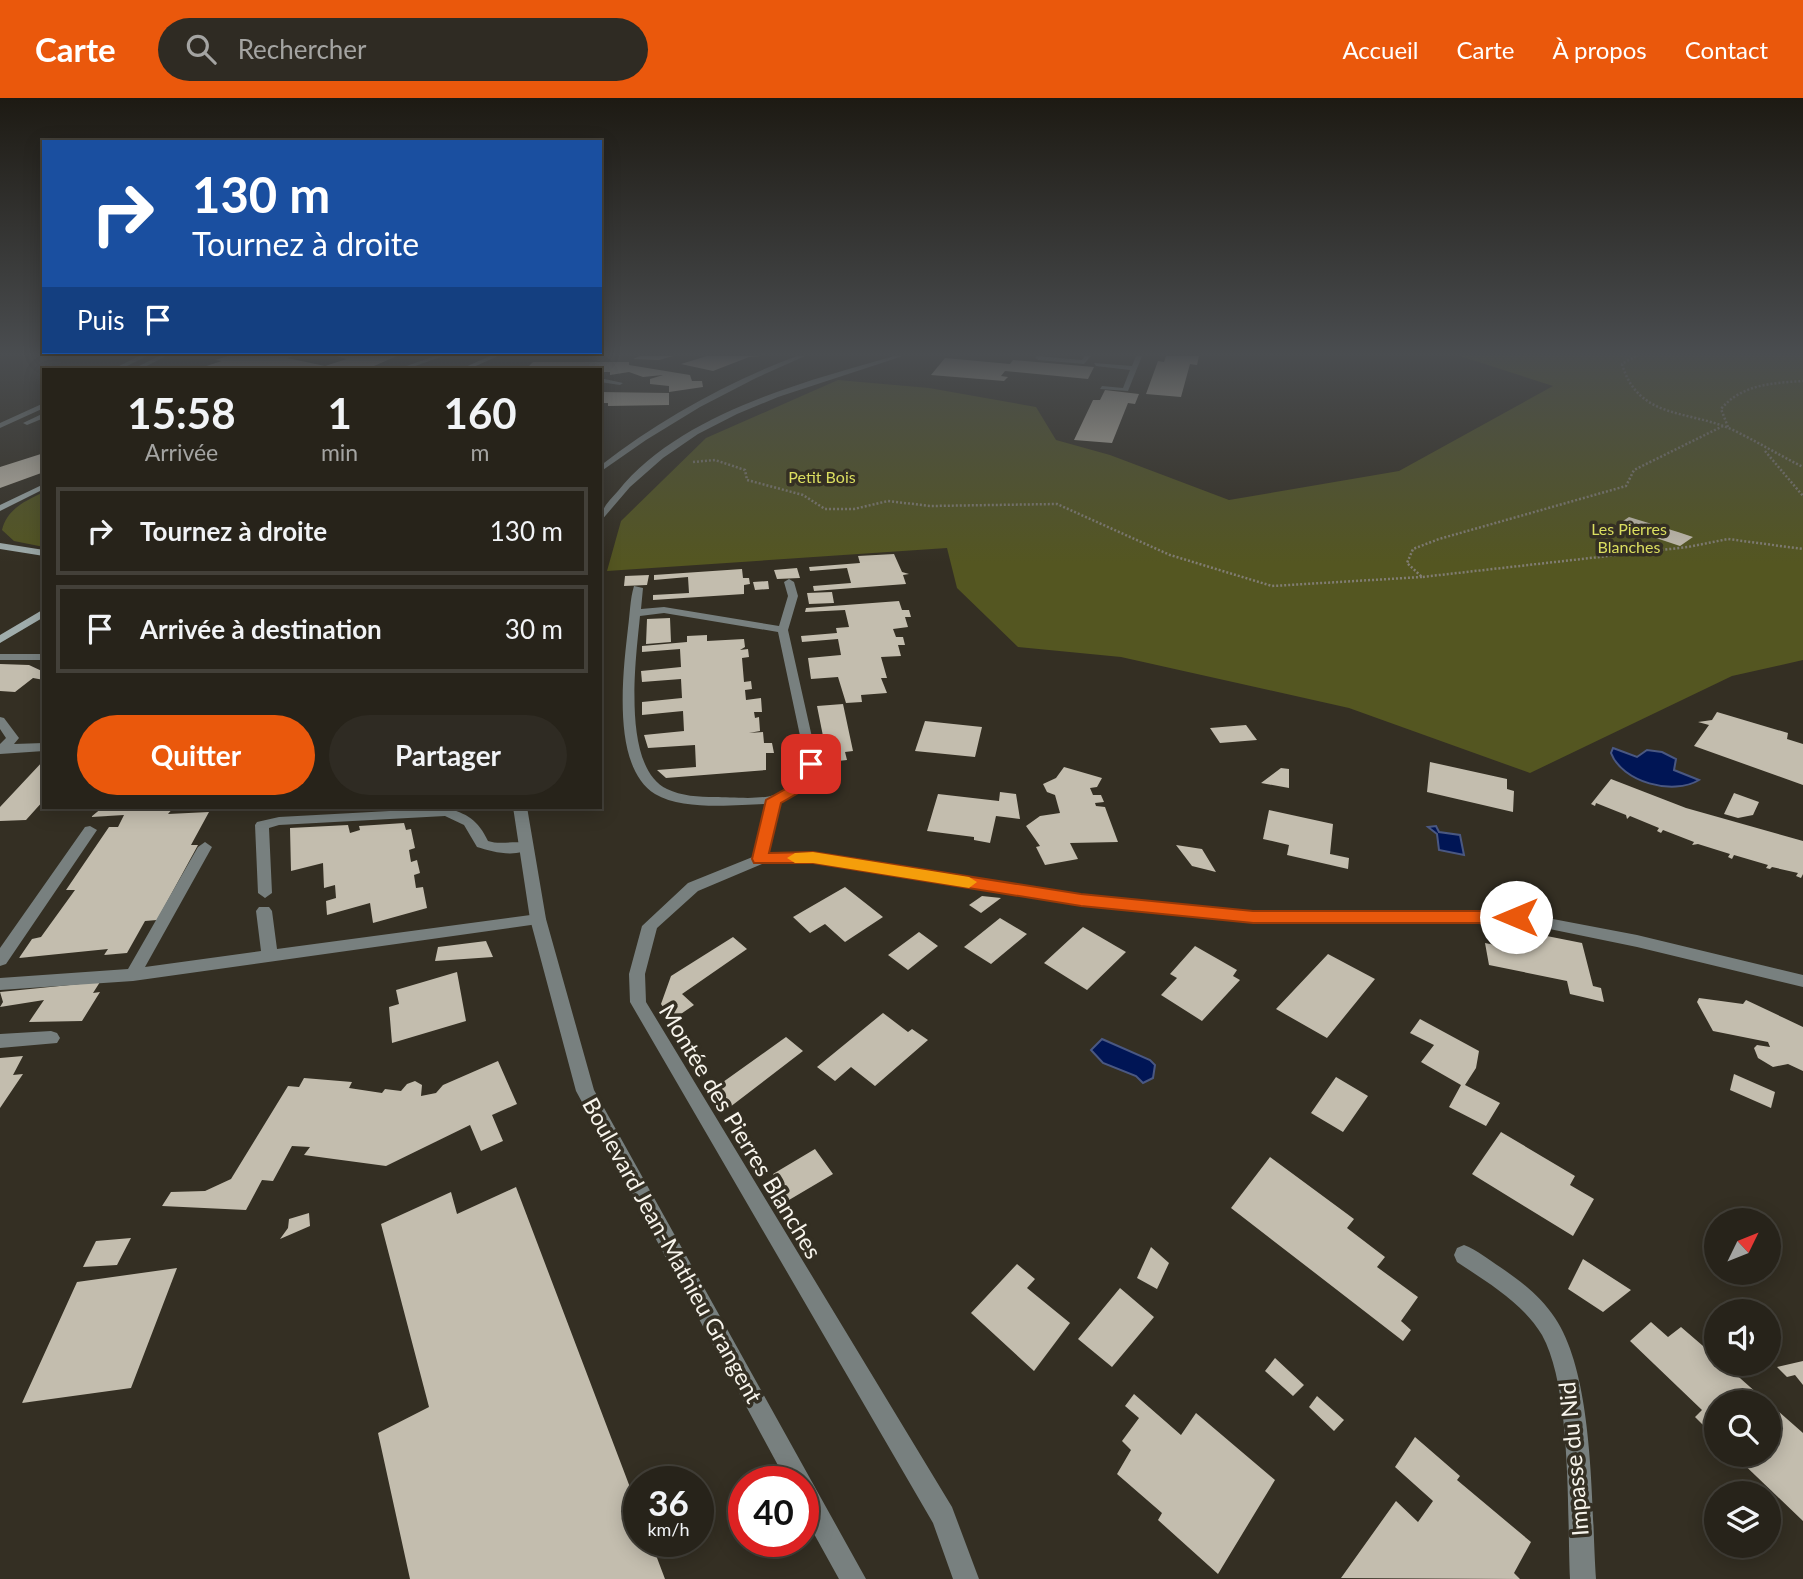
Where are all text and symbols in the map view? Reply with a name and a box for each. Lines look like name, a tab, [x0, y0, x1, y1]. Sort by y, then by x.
search box	[158, 18, 648, 81]
text: Carte	[35, 29, 116, 69]
icon: search	[182, 30, 220, 68]
text: Rechercher	[238, 33, 367, 65]
text: Accueil	[1342, 35, 1418, 64]
text: Carte	[1456, 35, 1514, 64]
text: À propos	[1552, 35, 1647, 64]
text: Contact	[1685, 35, 1768, 64]
text: 130 m	[192, 165, 330, 223]
icon: right	[77, 168, 168, 259]
text: Tournez à droite	[192, 224, 419, 263]
icon: arrive	[139, 301, 177, 339]
text: Puis	[77, 304, 125, 336]
text: 15:58	[127, 388, 236, 438]
text: 1	[327, 388, 352, 438]
text: 160	[444, 388, 517, 438]
text: Arrivée	[145, 438, 218, 466]
text: min	[321, 438, 358, 466]
text: m	[471, 438, 490, 466]
park label: Petit Bois	[788, 467, 856, 486]
icon: right	[81, 512, 119, 550]
text: Tournez à droite	[140, 515, 327, 547]
text: 130 m	[490, 515, 563, 547]
park label: Les Pierres Blanches	[1591, 519, 1667, 556]
icon: arrive	[81, 610, 119, 648]
text: Arrivée à destination	[140, 613, 382, 645]
text: 30 m	[505, 613, 563, 645]
button: Quitter	[77, 715, 315, 795]
button: Partager	[329, 715, 567, 795]
pin	[781, 734, 841, 794]
icon: arrive	[792, 745, 830, 783]
position arrow	[1479, 880, 1553, 954]
street label: Montée des Pierres Blanches	[654, 999, 828, 1263]
street label: Boulevard Jean-Mathieu Grangent	[577, 1092, 769, 1408]
north arrow	[1704, 1208, 1782, 1284]
map controls	[1704, 1208, 1781, 1558]
button: sound	[1704, 1299, 1781, 1376]
street label: Impasse du Nid	[1552, 1381, 1594, 1537]
button: search	[1704, 1390, 1781, 1467]
speed limit sign: 40	[728, 1466, 819, 1557]
text: 36	[648, 1481, 689, 1523]
button: layers	[1704, 1481, 1781, 1558]
text: km/h	[647, 1518, 690, 1540]

